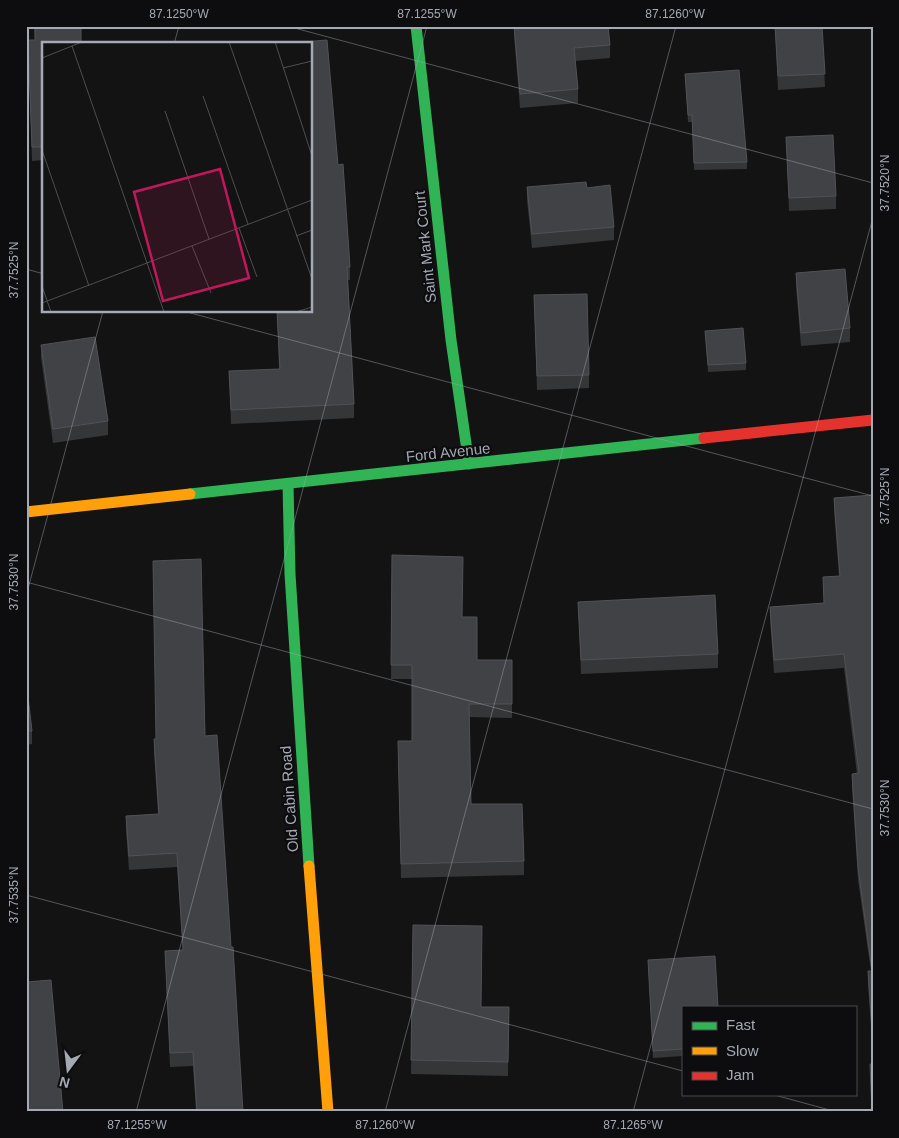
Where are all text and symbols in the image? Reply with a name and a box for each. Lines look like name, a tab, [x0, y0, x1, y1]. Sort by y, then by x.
text: 87.1250°W	[149, 7, 209, 21]
text: 87.1255°W	[397, 7, 457, 21]
text: 87.1260°W	[645, 7, 705, 21]
inset map	[42, 42, 312, 312]
text: 37.7520°N	[878, 155, 892, 211]
street label: Saint Mark Court	[411, 189, 439, 304]
text: 37.7525°N	[7, 242, 21, 298]
street label: Ford Avenue	[405, 439, 491, 465]
text: 37.7525°N	[878, 468, 892, 524]
text: 37.7530°N	[7, 554, 21, 610]
street label: Old Cabin Road	[277, 745, 301, 853]
text: 37.7530°N	[878, 780, 892, 836]
text: 37.7535°N	[7, 867, 21, 923]
legend	[682, 1006, 856, 1096]
text: Fast	[726, 1016, 756, 1033]
text: Slow	[726, 1042, 759, 1059]
north arrow	[42, 1046, 92, 1096]
text: Jam	[726, 1066, 754, 1083]
text: N	[58, 1074, 72, 1092]
text: 87.1255°W	[107, 1118, 167, 1132]
text: 87.1260°W	[355, 1118, 415, 1132]
text: 87.1265°W	[603, 1118, 663, 1132]

